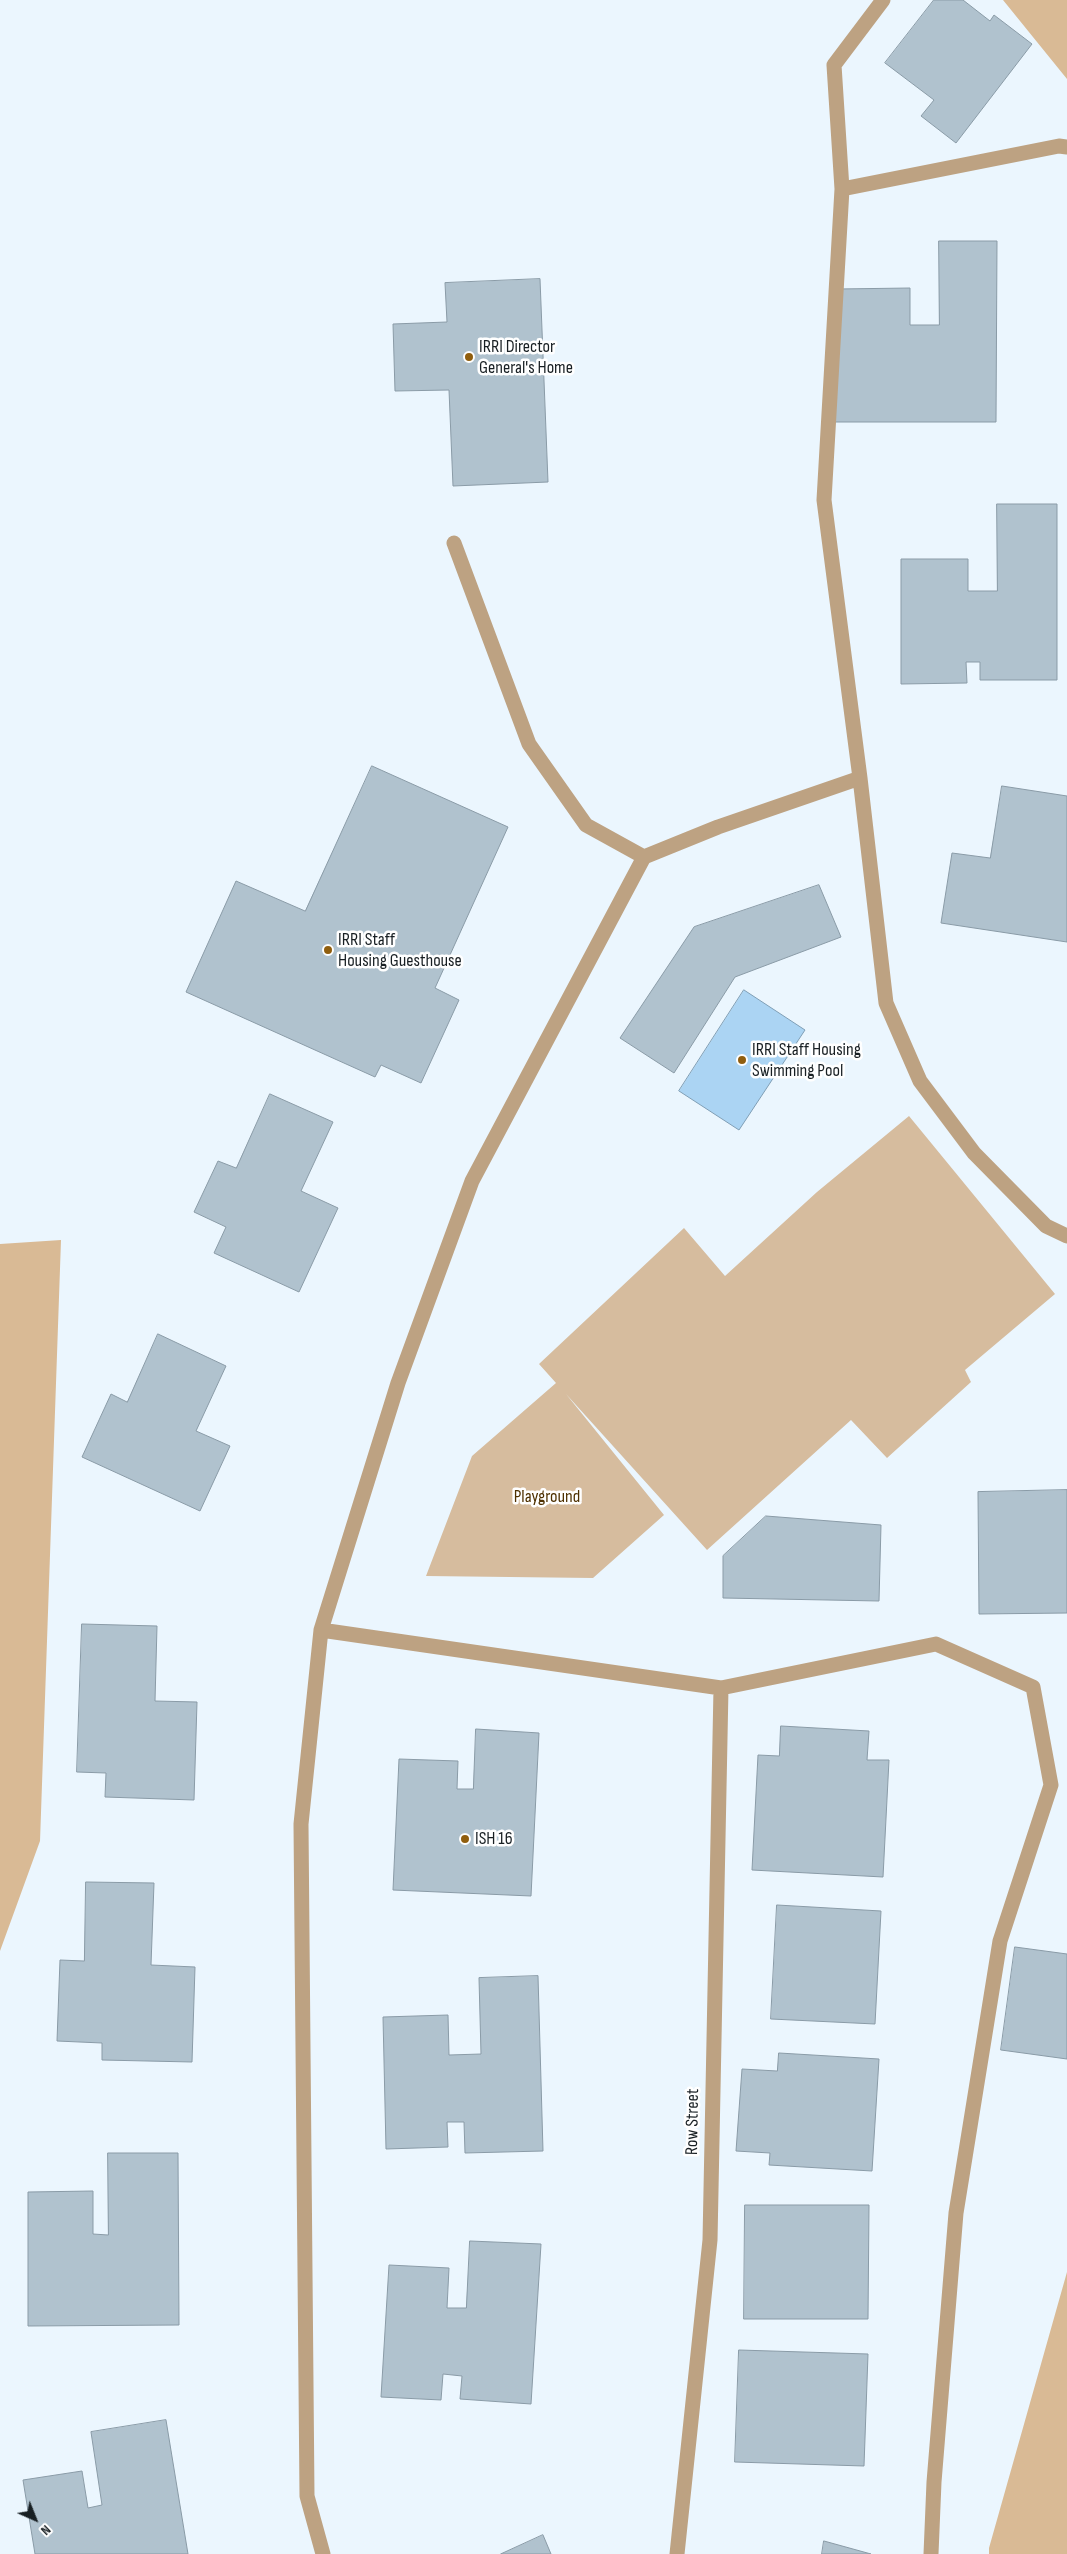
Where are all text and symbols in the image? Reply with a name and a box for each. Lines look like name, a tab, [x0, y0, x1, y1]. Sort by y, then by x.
place label: IRRI Director General's Home	[479, 336, 573, 378]
marker: IRRI Director General's Home	[463, 351, 475, 363]
place label: IRRI Staff Housing Guesthouse	[338, 929, 462, 972]
marker: IRRI Staff Housing Guesthouse	[322, 944, 334, 956]
place label: IRRI Staff Housing Swimming Pool	[752, 1039, 861, 1082]
marker: IRRI Staff Housing Swimming Pool	[736, 1054, 748, 1066]
park label: Playground	[514, 1486, 580, 1508]
place label: ISH 16	[475, 1828, 513, 1850]
marker: ISH 16	[459, 1833, 471, 1845]
street label: Row Street	[682, 2089, 704, 2155]
north arrow	[10, 2494, 60, 2544]
text: N	[37, 2521, 54, 2539]

